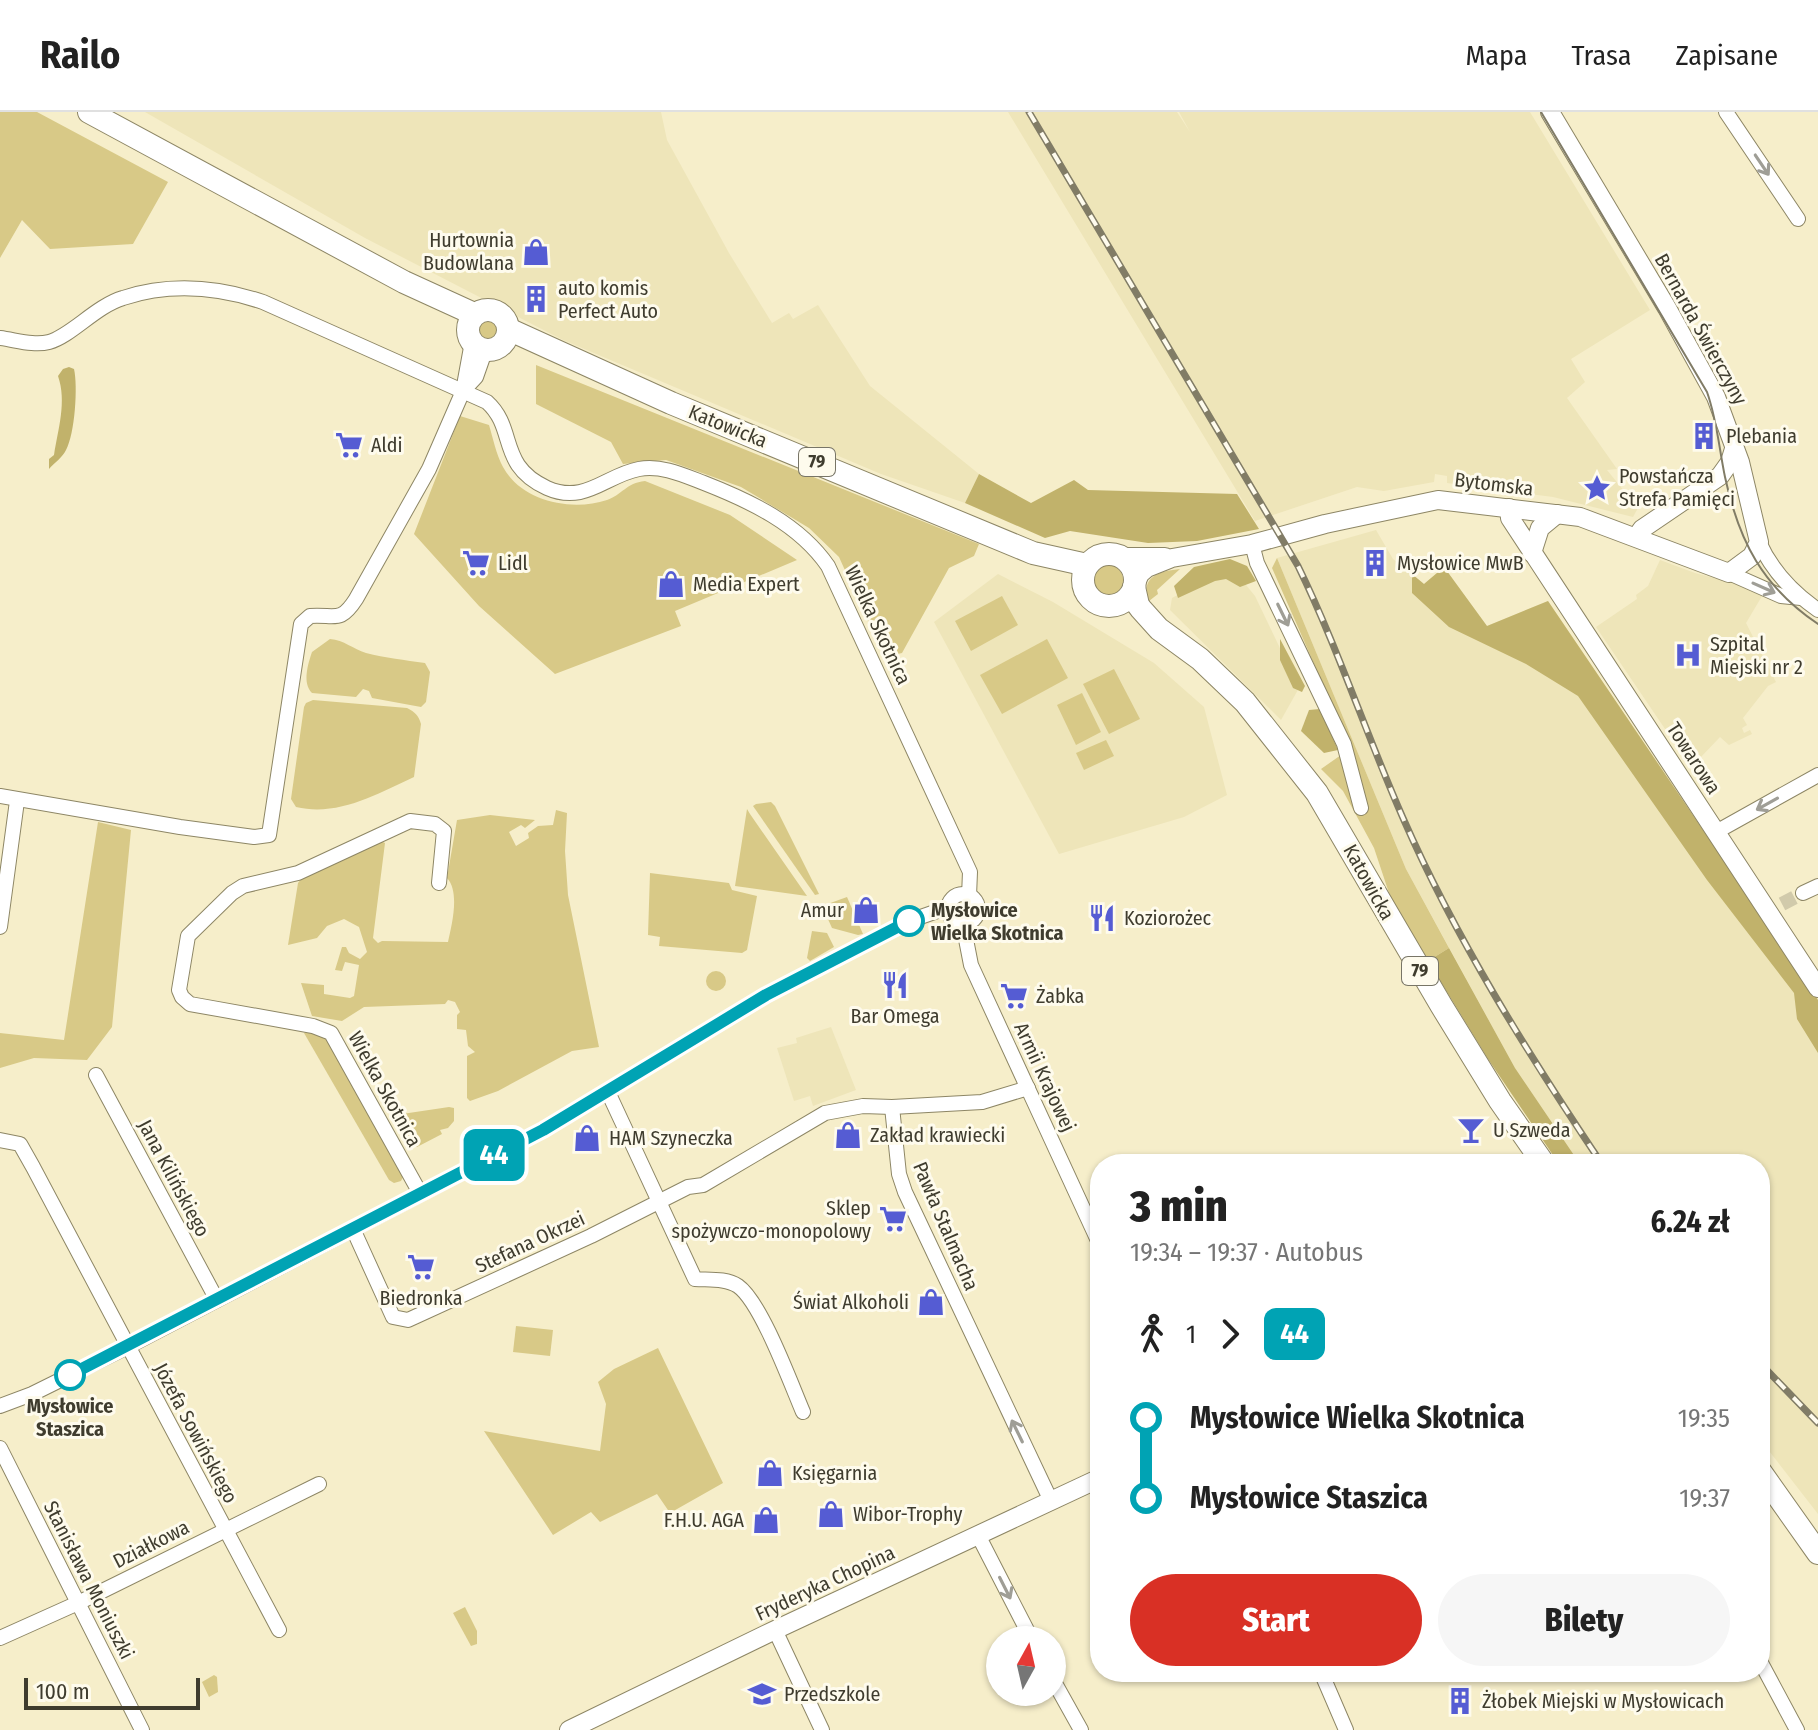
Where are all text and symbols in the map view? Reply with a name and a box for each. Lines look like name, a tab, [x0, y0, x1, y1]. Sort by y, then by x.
text: Railo	[40, 32, 120, 78]
text: Mapa	[1465, 39, 1527, 72]
text: Trasa	[1571, 39, 1631, 72]
text: Zapisane	[1675, 39, 1778, 72]
one-way arrow	[1754, 154, 1770, 176]
place label: Hurtownia Budowlana	[423, 228, 514, 275]
shop icon: Hurtownia Budowlana	[521, 237, 551, 267]
street label: Bernarda Świerczyny	[1650, 249, 1752, 409]
place label: auto komis Perfect Auto	[558, 276, 658, 323]
building icon: auto komis Perfect Auto	[521, 284, 551, 314]
street label: Katowicka	[685, 399, 771, 453]
building icon: Plebania	[1689, 421, 1719, 451]
place label: Plebania	[1726, 424, 1797, 448]
supermarket icon: Aldi	[334, 430, 364, 460]
place label: Aldi	[371, 433, 402, 457]
road number: 79	[799, 448, 835, 476]
place label: Powstańcza Strefa Pamięci	[1619, 464, 1735, 511]
street label: Bytomska	[1453, 467, 1535, 501]
place icon: Powstańcza Strefa Pamięci	[1582, 473, 1612, 503]
supermarket icon: Lidl	[461, 548, 491, 578]
building icon: Mysłowice MwB	[1360, 548, 1390, 578]
place label: Lidl	[498, 551, 528, 575]
place label: Mysłowice MwB	[1397, 551, 1524, 575]
street label: Wielka Skotnica	[840, 562, 916, 688]
shop icon: Media Expert	[656, 569, 686, 599]
place label: Media Expert	[693, 572, 800, 596]
one-way arrow	[1751, 582, 1776, 597]
one-way arrow	[1276, 603, 1291, 627]
place label: Szpital Miejski nr 2	[1710, 632, 1803, 679]
hospital icon: Szpital Miejski nr 2	[1673, 640, 1703, 670]
street label: Towarowa	[1662, 718, 1726, 798]
one-way arrow	[1756, 796, 1779, 812]
street label: Katowicka	[1338, 840, 1400, 924]
shop icon: Amur	[851, 895, 881, 925]
place label: Amur	[801, 898, 844, 922]
place label: Mysłowice Wielka Skotnica	[931, 898, 1063, 945]
restaurant icon: Koziorożec	[1087, 903, 1117, 933]
marker: Mysłowice Wielka Skotnica	[894, 906, 924, 936]
place label: Koziorożec	[1124, 906, 1212, 930]
road number: 79	[1402, 957, 1438, 985]
restaurant icon: Bar Omega	[880, 970, 910, 1000]
supermarket icon: Żabka	[999, 981, 1029, 1011]
place label: Żabka	[1036, 984, 1084, 1008]
place label: Bar Omega	[850, 1004, 940, 1028]
street label: Armii Krajowej	[1009, 1019, 1081, 1135]
street label: Wielka Skotnica	[343, 1027, 427, 1151]
street label: Jana Kilińskiego	[133, 1115, 215, 1241]
bar icon: U Szweda	[1456, 1115, 1486, 1145]
place label: U Szweda	[1493, 1118, 1571, 1142]
shop icon: Zakład krawiecki	[833, 1120, 863, 1150]
shop icon: HAM Szyneczka	[572, 1123, 602, 1153]
place label: Zakład krawiecki	[870, 1123, 1005, 1147]
place label: HAM Szyneczka	[609, 1126, 733, 1150]
line badge: 44	[458, 1129, 530, 1181]
text: 44	[480, 1138, 508, 1171]
street label: Pawła Stalmacha	[908, 1158, 984, 1294]
text: 3 min	[1130, 1180, 1228, 1233]
place label: Sklep spożywczo-monopolowy	[671, 1196, 871, 1243]
supermarket icon: Sklep spożywczo-monopolowy	[878, 1204, 908, 1234]
text: 6.24 zł	[1650, 1204, 1730, 1240]
street label: Stefana Okrzei	[471, 1206, 589, 1278]
text: 19:34 – 19:37 · Autobus	[1130, 1237, 1363, 1268]
supermarket icon: Biedronka	[406, 1252, 436, 1282]
place label: Biedronka	[380, 1286, 462, 1310]
shop icon: Świat Alkoholi	[916, 1287, 946, 1317]
place label: Świat Alkoholi	[793, 1290, 909, 1314]
icon: walk	[1130, 1312, 1174, 1356]
icon: forward	[1208, 1312, 1252, 1356]
text: 44	[1280, 1317, 1309, 1350]
text: 1	[1186, 1319, 1196, 1350]
street label: Józefa Sowińskiego	[149, 1359, 243, 1507]
marker: Mysłowice Staszica	[55, 1360, 85, 1390]
place label: Mysłowice Staszica	[27, 1394, 113, 1441]
text: Mysłowice Wielka Skotnica	[1190, 1400, 1525, 1436]
text: 19:35	[1678, 1403, 1730, 1434]
one-way arrow	[1009, 1419, 1025, 1443]
shop icon: Księgarnia	[755, 1458, 785, 1488]
place label: Księgarnia	[792, 1461, 877, 1485]
text: Mysłowice Staszica	[1190, 1480, 1428, 1516]
text: 19:37	[1679, 1483, 1730, 1514]
street label: Stanisława Moniuszki	[39, 1497, 139, 1663]
shop icon: Wibor-Trophy	[816, 1499, 846, 1529]
place label: Wibor-Trophy	[853, 1502, 963, 1526]
shop icon: F.H.U. AGA	[751, 1505, 781, 1535]
place label: F.H.U. AGA	[664, 1508, 744, 1532]
street label: Działkowa	[109, 1515, 193, 1573]
street label: Fryderyka Chopina	[752, 1540, 898, 1626]
button: Start	[1130, 1574, 1422, 1666]
button: Bilety	[1438, 1574, 1730, 1666]
one-way arrow	[998, 1575, 1014, 1599]
north arrow	[986, 1626, 1066, 1706]
map controls	[986, 1626, 1066, 1706]
scale bar	[24, 1674, 200, 1710]
text: 100 m	[36, 1678, 90, 1705]
school or university icon: Przedszkole	[747, 1679, 777, 1709]
place label: Przedszkole	[784, 1682, 880, 1706]
building icon: Żłobek Miejski w Mysłowicach	[1445, 1686, 1475, 1716]
place label: Żłobek Miejski w Mysłowicach	[1482, 1689, 1724, 1713]

